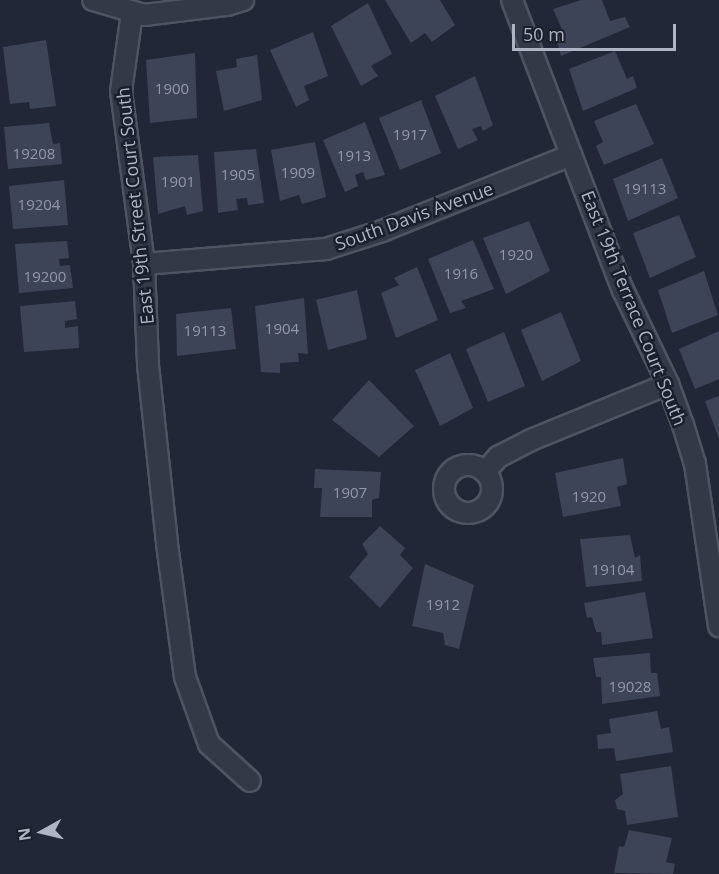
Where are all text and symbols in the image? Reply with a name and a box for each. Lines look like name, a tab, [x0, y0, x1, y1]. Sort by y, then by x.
scale bar	[515, 12, 678, 50]
text: 50 m	[523, 22, 565, 46]
house number: 1900	[155, 80, 189, 98]
street label: East 19th Street Court South	[112, 86, 158, 326]
house number: 1917	[393, 126, 427, 144]
house number: 19208	[13, 145, 55, 163]
house number: 1913	[337, 147, 371, 165]
house number: 1909	[281, 164, 315, 182]
house number: 1905	[221, 166, 255, 184]
house number: 1901	[161, 173, 195, 191]
street label: South Davis Avenue	[332, 177, 496, 255]
house number: 19113	[624, 180, 666, 198]
street label: East 19th Terrace Court South	[577, 187, 691, 429]
house number: 19204	[18, 196, 60, 214]
house number: 1920	[499, 246, 533, 264]
house number: 1916	[444, 265, 478, 283]
house number: 19200	[24, 268, 66, 286]
house number: 1904	[265, 320, 299, 338]
house number: 19113	[184, 322, 226, 340]
house number: 1907	[333, 484, 367, 502]
house number: 1920	[572, 488, 606, 506]
house number: 19104	[592, 561, 634, 579]
house number: 1912	[426, 596, 460, 614]
house number: 19028	[609, 678, 651, 696]
north arrow	[12, 802, 72, 862]
text: N	[12, 827, 36, 842]

